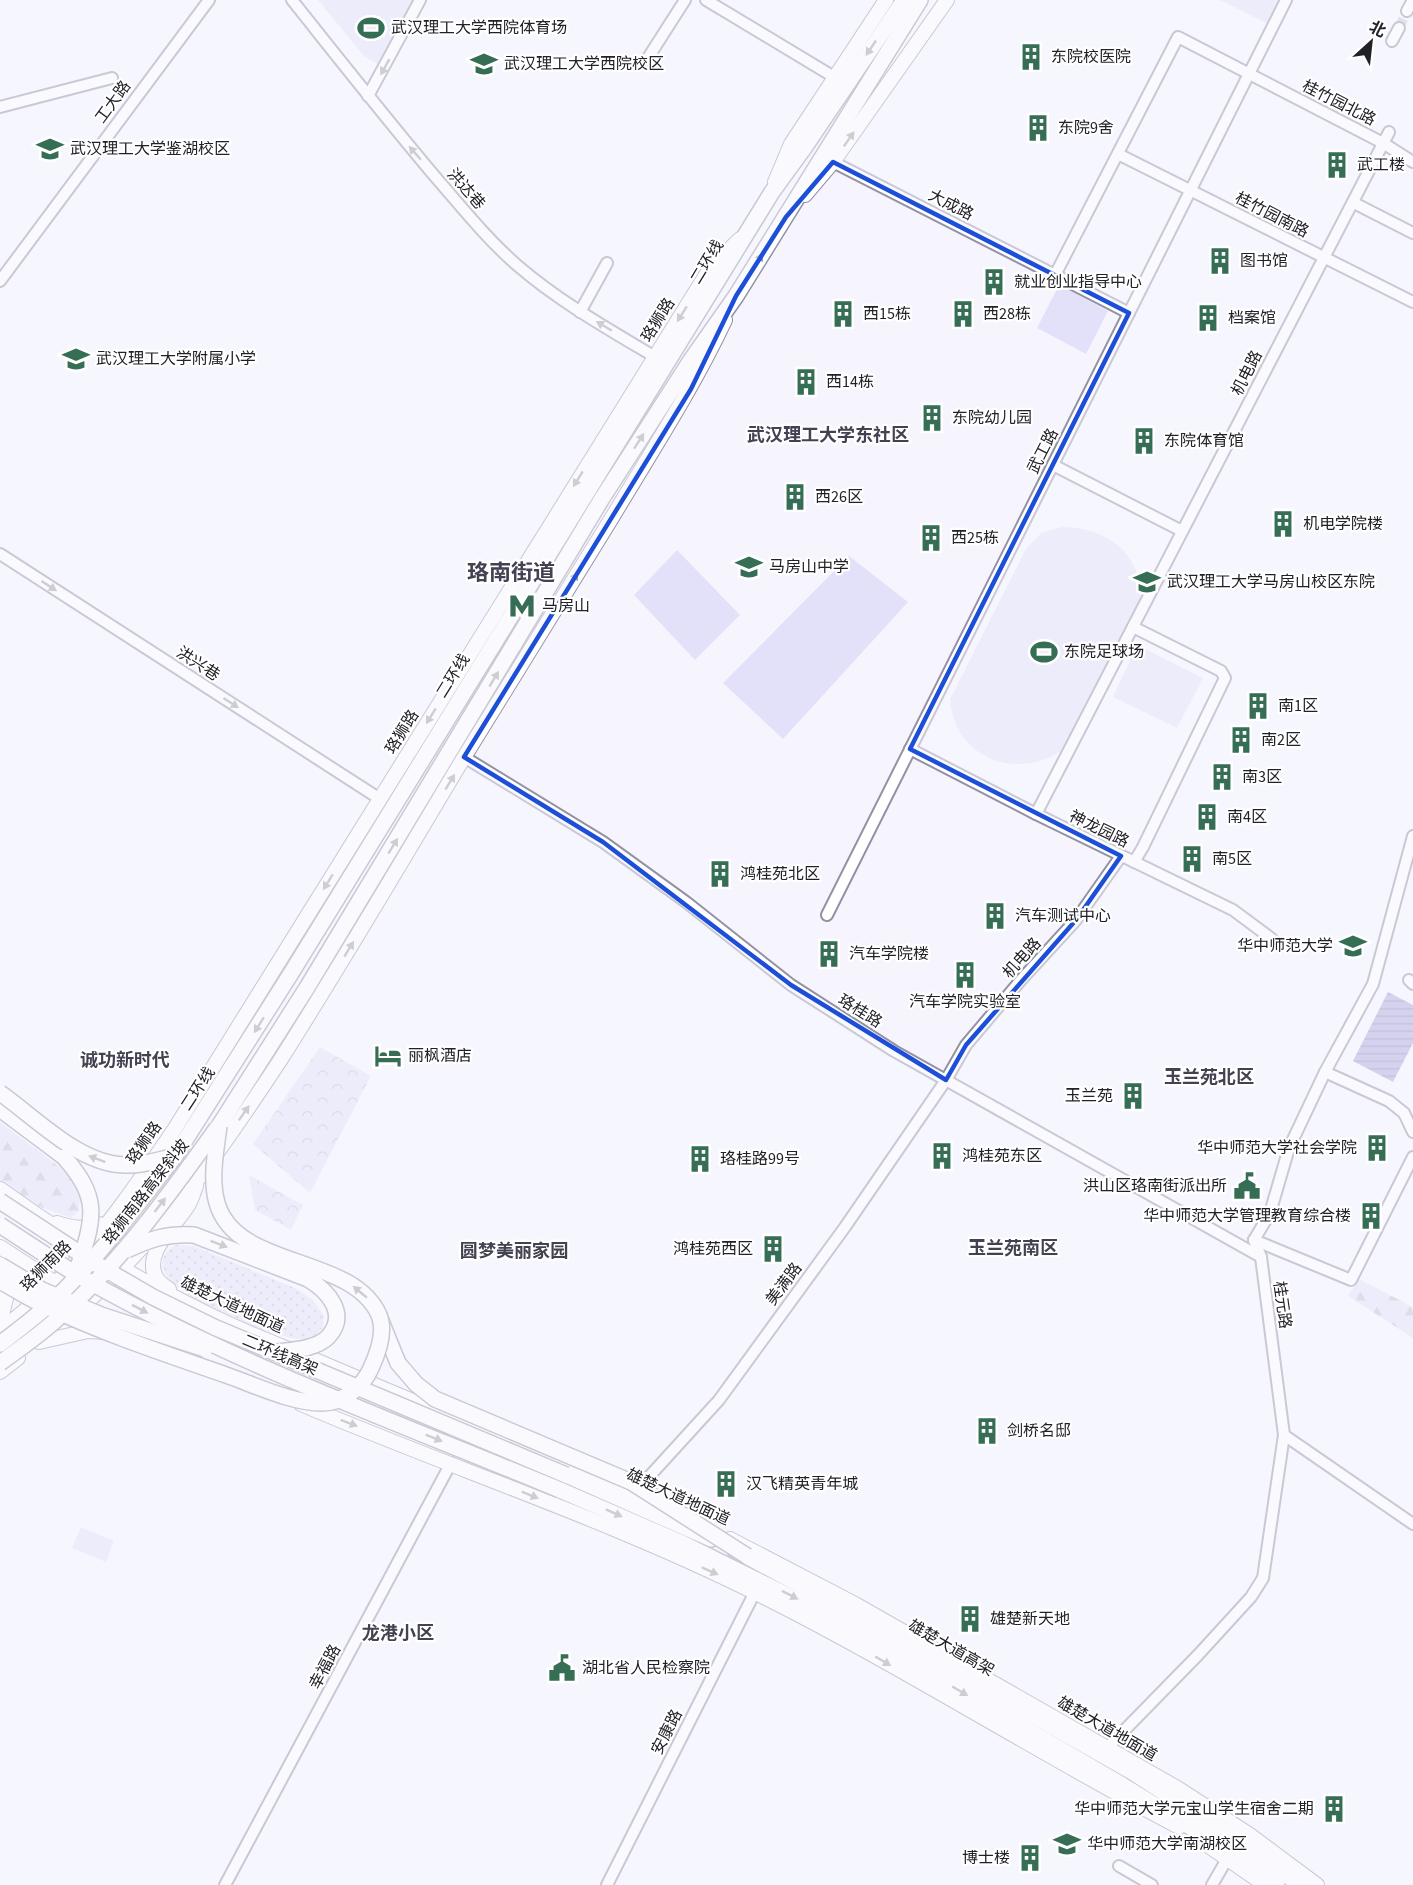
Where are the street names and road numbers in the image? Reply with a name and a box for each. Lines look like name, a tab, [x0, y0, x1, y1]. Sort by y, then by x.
street label: 桂竹园北路	[1298, 75, 1380, 131]
street label: 工大路	[90, 76, 136, 128]
street label: 洪达巷	[442, 164, 490, 214]
street label: 大成路	[925, 184, 977, 226]
street label: 桂竹园南路	[1231, 187, 1313, 243]
street label: 二环线	[685, 236, 729, 288]
street label: 珞狮路	[636, 294, 680, 346]
street label: 机电路	[1226, 347, 1268, 399]
street label: 武工路	[1022, 425, 1064, 477]
street label: 洪兴巷	[172, 642, 224, 686]
street label: 二环线	[431, 650, 475, 702]
street label: 珞狮路	[380, 706, 424, 758]
street label: 神龙园路	[1065, 805, 1133, 853]
street label: 机电路	[998, 933, 1046, 983]
street label: 珞桂路	[834, 989, 886, 1033]
street label: 二环线	[176, 1063, 220, 1115]
street label: 珞狮路	[121, 1117, 167, 1169]
street label: 珞狮南路高架斜坡	[98, 1135, 194, 1249]
street label: 珞狮南路	[16, 1236, 76, 1296]
street label: 美满路	[761, 1258, 807, 1310]
street label: 雄楚大道地面道	[177, 1271, 287, 1339]
street label: 桂元路	[1268, 1280, 1296, 1330]
street label: 二环线高架	[239, 1329, 321, 1381]
street label: 雄楚大道地面道	[623, 1463, 733, 1531]
street label: 雄楚大道高架	[904, 1614, 998, 1682]
street label: 幸福路	[304, 1641, 346, 1693]
street label: 雄楚大道地面道	[1053, 1691, 1161, 1767]
street label: 安康路	[646, 1706, 688, 1758]

